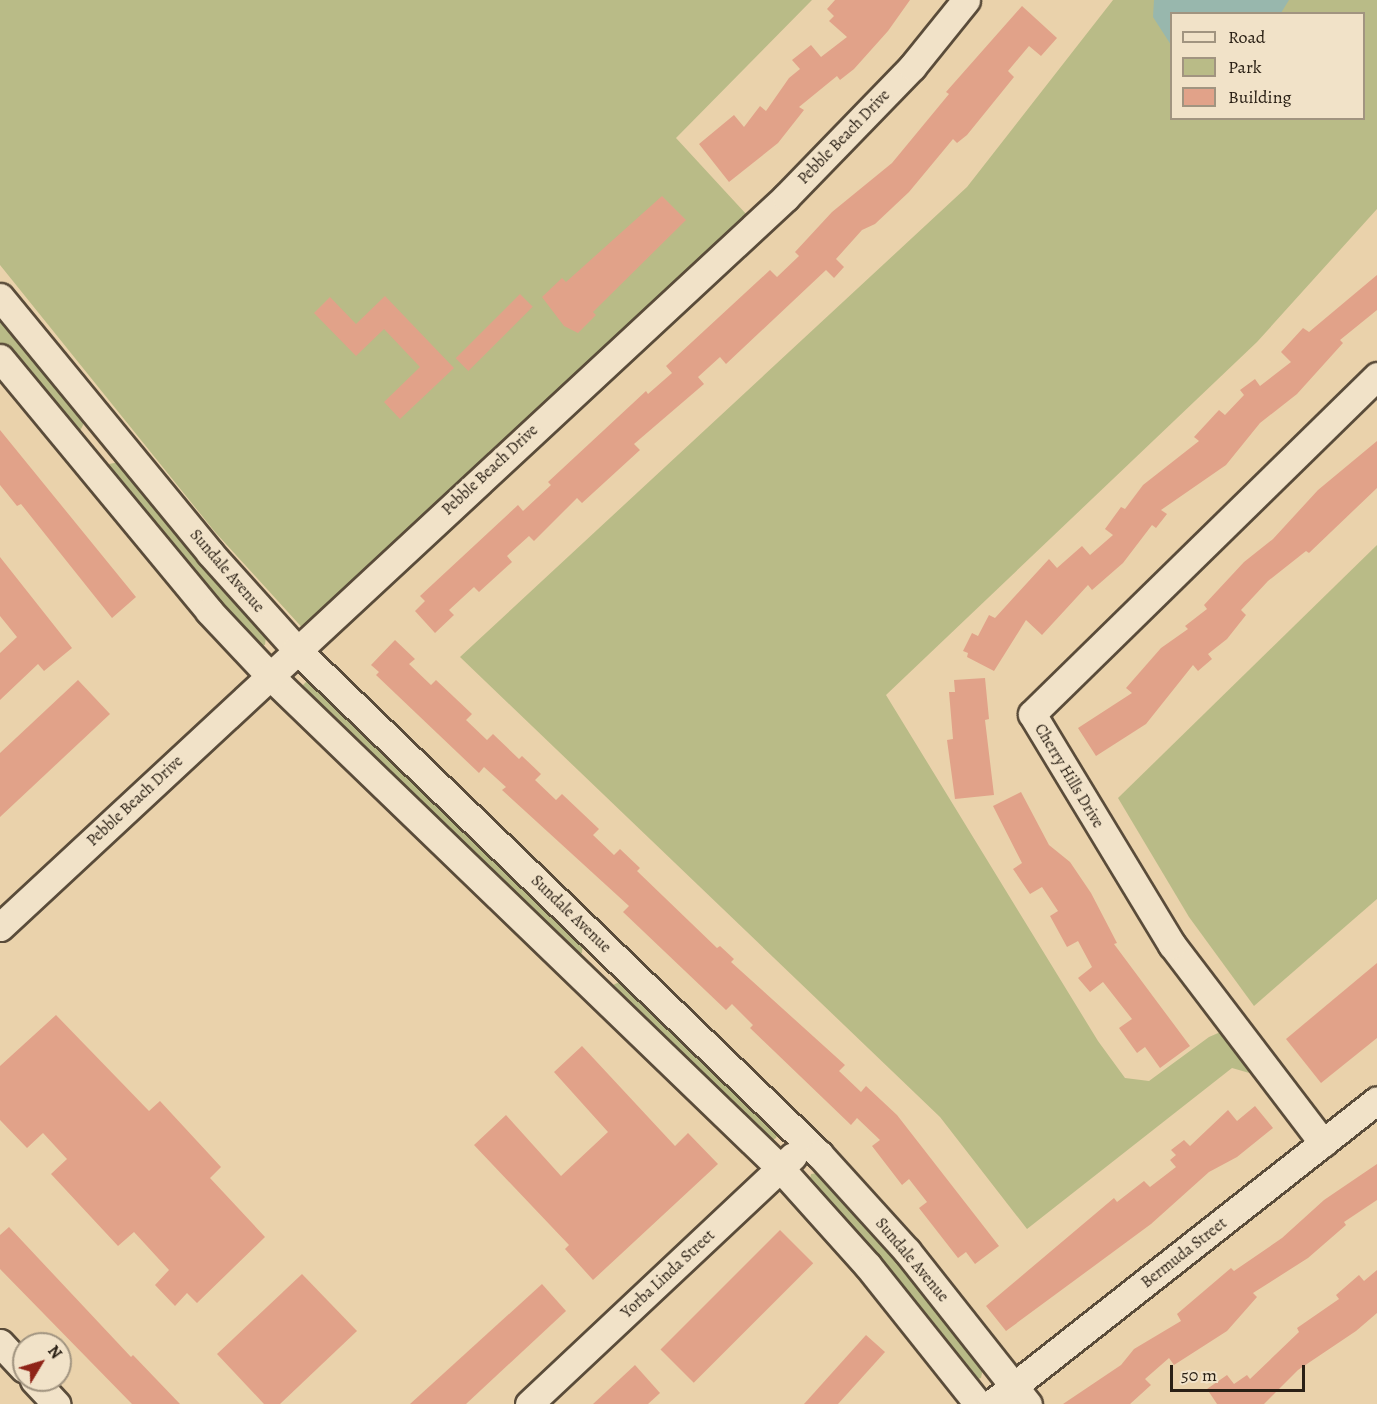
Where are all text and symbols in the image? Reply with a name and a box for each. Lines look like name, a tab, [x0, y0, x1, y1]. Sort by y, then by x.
legend	[1170, 12, 1365, 120]
text: Road	[1228, 25, 1265, 49]
text: Park	[1228, 55, 1262, 79]
text: Building	[1228, 85, 1292, 109]
street label: Pebble Beach Drive	[794, 86, 894, 188]
street label: Pebble Beach Drive	[438, 421, 542, 519]
street label: Sundale Avenue	[186, 526, 268, 616]
street label: Cherry Hills Drive	[1030, 720, 1108, 832]
street label: Pebble Beach Drive	[83, 752, 187, 850]
street label: Sundale Avenue	[527, 871, 615, 957]
street label: Sundale Avenue	[871, 1214, 953, 1306]
street label: Bermuda Street	[1137, 1214, 1231, 1292]
street label: Yorba Linda Street	[617, 1226, 719, 1322]
north arrow	[12, 1332, 72, 1392]
text: N	[42, 1341, 67, 1364]
scale bar	[1173, 1353, 1308, 1391]
text: 50 m	[1181, 1363, 1217, 1387]

